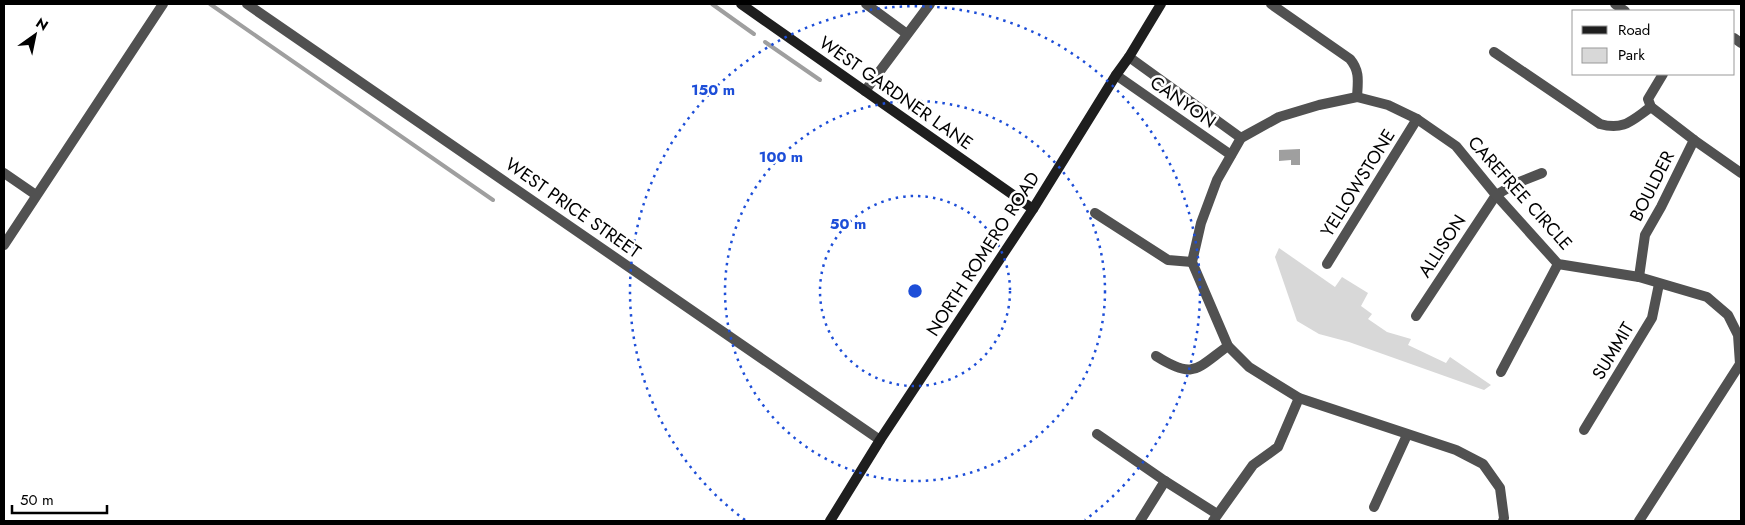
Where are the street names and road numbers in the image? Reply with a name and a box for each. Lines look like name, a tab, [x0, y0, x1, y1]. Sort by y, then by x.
street label: WEST GARDNER LANE	[814, 30, 978, 156]
street label: CANYON	[1145, 70, 1221, 134]
street label: YELLOWSTONE	[1315, 124, 1401, 242]
street label: CAREFREE CIRCLE	[1462, 130, 1578, 256]
street label: BOULDER	[1623, 146, 1681, 226]
street label: WEST PRICE STREET	[500, 152, 646, 265]
street label: NORTH ROMERO ROAD	[920, 167, 1046, 341]
street label: ALLISON	[1412, 209, 1472, 283]
street label: SUMMIT	[1586, 317, 1641, 385]

